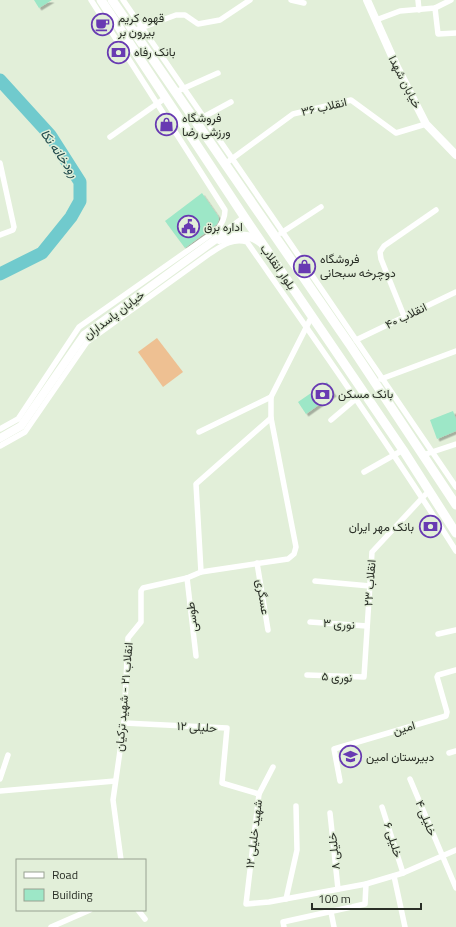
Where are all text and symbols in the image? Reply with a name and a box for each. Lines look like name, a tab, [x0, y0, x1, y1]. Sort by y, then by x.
place label: قهوه کریم بیرون بر	[117, 8, 164, 41]
cafe icon: قهوه کریم بیرون بر	[89, 12, 115, 38]
bank icon: بانک رفاه	[105, 39, 131, 65]
place label: بانک رفاه	[134, 42, 176, 61]
street label: خیابان شهدا	[384, 52, 427, 112]
street label: انقلاب ۳۶	[299, 92, 349, 121]
place label: فروشگاه ورزشی رضا	[182, 108, 231, 141]
shop icon: فروشگاه ورزشی رضا	[154, 112, 180, 138]
water label: رودخانه نکا	[36, 125, 84, 182]
public building icon: اداره برق	[176, 214, 202, 240]
place label: اداره برق	[204, 217, 243, 236]
street label: بلوار انقلاب	[256, 240, 301, 294]
place label: فروشگاه دوچرخه سبحانی	[320, 249, 396, 282]
shop icon: فروشگاه دوچرخه سبحانی	[292, 253, 318, 279]
street label: خیابان پاسداران	[79, 285, 148, 344]
street label: انقلاب ۴۰	[382, 297, 430, 334]
bank icon: بانک مسکن	[309, 381, 335, 407]
place label: بانک مسکن	[338, 384, 393, 403]
bank icon: بانک مهر ایران	[417, 514, 443, 540]
place label: بانک مهر ایران	[349, 517, 414, 536]
street label: انقلاب ۲۳	[358, 559, 381, 607]
street label: عسگری	[251, 578, 276, 616]
street label: طوسی	[180, 601, 203, 633]
street label: نوری ۳	[322, 613, 356, 634]
street label: انقلاب ۲۱ - شهید ترکیان	[109, 641, 138, 752]
street label: نوری ۵	[321, 666, 353, 687]
street label: امین	[390, 715, 417, 740]
street label: حلیلی ۱۲	[176, 716, 218, 737]
school or university icon: دبیرستان امین	[337, 744, 363, 770]
place label: دبیرستان امین	[366, 747, 435, 766]
street label: خلیلی ۴	[411, 797, 442, 839]
street label: شهید خلیلی ۱۲	[240, 799, 267, 869]
street label: خلیلی ۶	[379, 820, 408, 860]
street label: خلیلی ۸	[322, 831, 345, 871]
legend	[16, 859, 146, 911]
text: Road	[52, 865, 78, 884]
text: Building	[52, 885, 93, 904]
scale bar	[312, 885, 421, 911]
text: 100 m	[318, 889, 351, 908]

